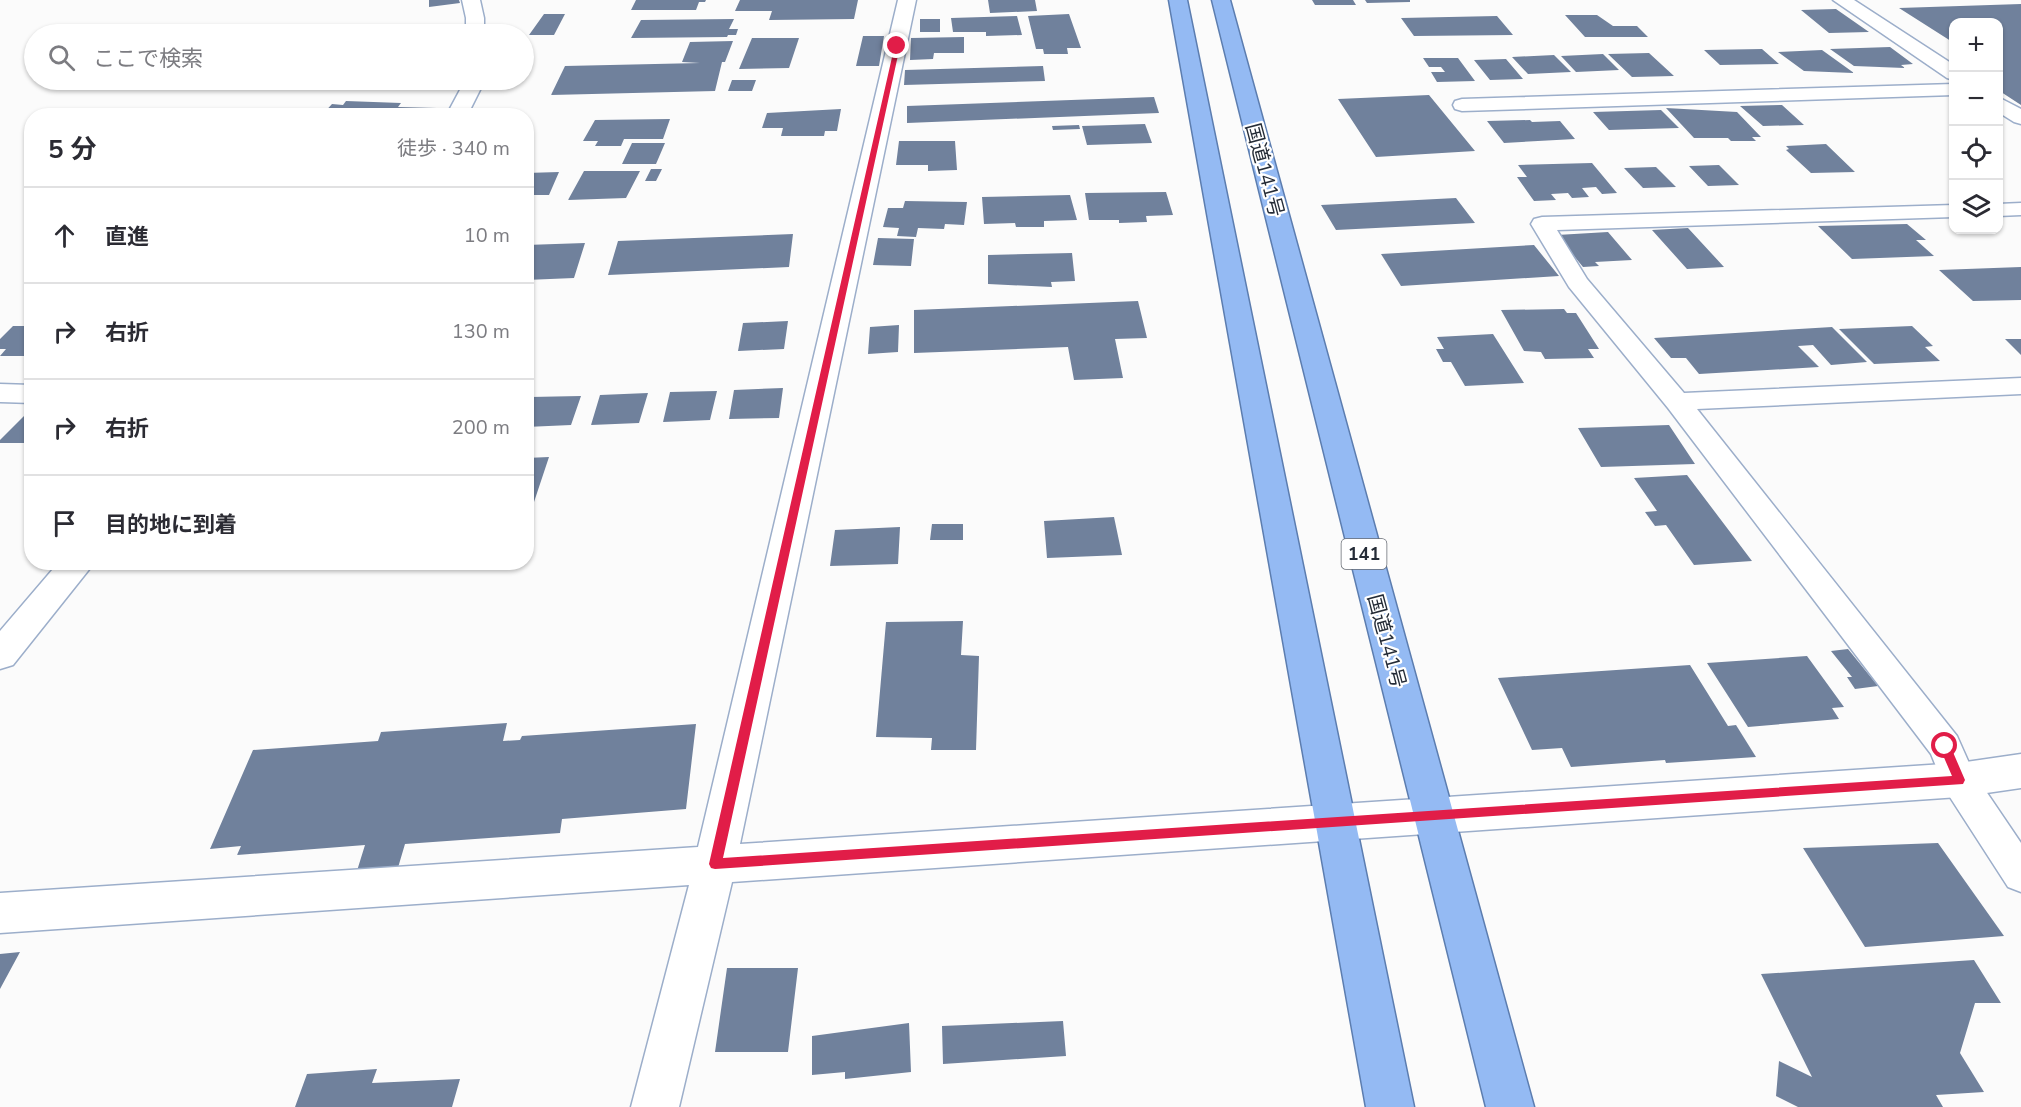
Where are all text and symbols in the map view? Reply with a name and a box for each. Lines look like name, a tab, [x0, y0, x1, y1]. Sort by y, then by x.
map controls	[1949, 18, 2003, 234]
button: +	[1949, 18, 2003, 72]
search box	[24, 24, 534, 90]
route end	[883, 32, 909, 58]
icon: search	[45, 41, 78, 74]
text: ここで検索	[93, 44, 203, 74]
button: −	[1949, 72, 2003, 126]
street label: 国道141号	[1239, 120, 1290, 220]
button: locate	[1949, 126, 2003, 180]
text: 5 分	[48, 132, 97, 167]
text: 徒歩 · 340 m	[397, 135, 510, 162]
button: layers	[1949, 180, 2003, 234]
icon: ahead	[48, 219, 81, 252]
text: 直進	[105, 222, 149, 252]
text: 10 m	[464, 222, 510, 249]
icon: right	[48, 315, 81, 348]
text: 右折	[105, 318, 149, 348]
text: 130 m	[452, 318, 510, 345]
icon: right	[48, 411, 81, 444]
text: 右折	[105, 414, 149, 444]
text: 200 m	[452, 414, 510, 441]
icon: arrive	[48, 507, 81, 540]
text: 目的地に到着	[105, 510, 237, 540]
road number: 141	[1342, 539, 1386, 569]
street label: 国道141号	[1361, 591, 1412, 691]
route start	[1931, 732, 1957, 758]

